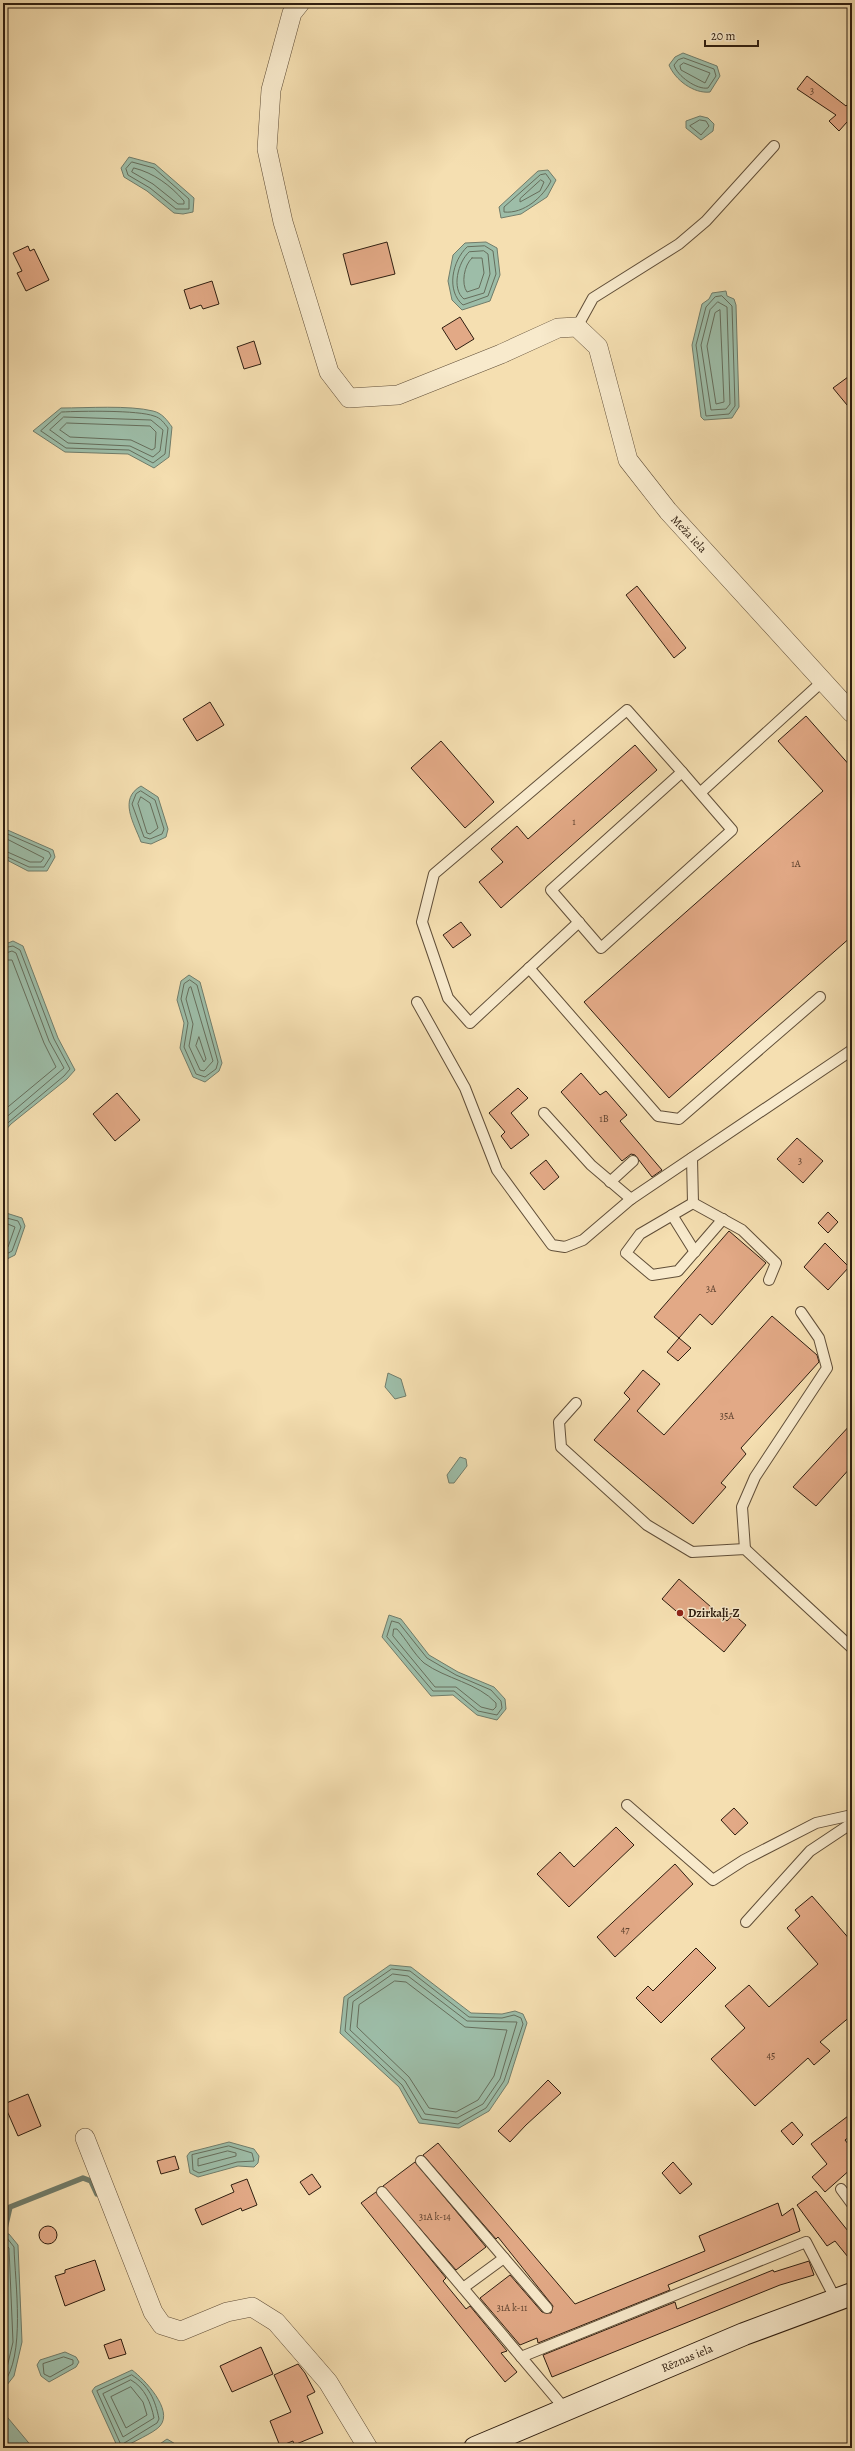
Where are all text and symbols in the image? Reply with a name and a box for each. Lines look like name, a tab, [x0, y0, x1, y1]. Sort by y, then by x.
scale bar	[705, 22, 758, 48]
text: 20 m	[711, 28, 735, 44]
house number: 3	[810, 84, 814, 97]
street label: Meža iela	[667, 512, 711, 557]
house number: 1	[572, 815, 576, 828]
house number: 1A	[791, 857, 801, 870]
house number: 1B	[599, 1112, 609, 1125]
house number: 3	[798, 1154, 802, 1167]
house number: 3A	[706, 1282, 716, 1295]
house number: 35A	[720, 1409, 734, 1422]
place label: Dzirkaļi-Z	[688, 1605, 740, 1621]
marker: Dzirkaļi-Z	[675, 1608, 685, 1618]
house number: 47	[621, 1923, 630, 1936]
house number: 45	[767, 2049, 775, 2062]
house number: 31A k-14	[419, 2210, 451, 2223]
house number: 31A k-11	[497, 2301, 528, 2314]
street label: Rēznas iela	[659, 2340, 716, 2376]

